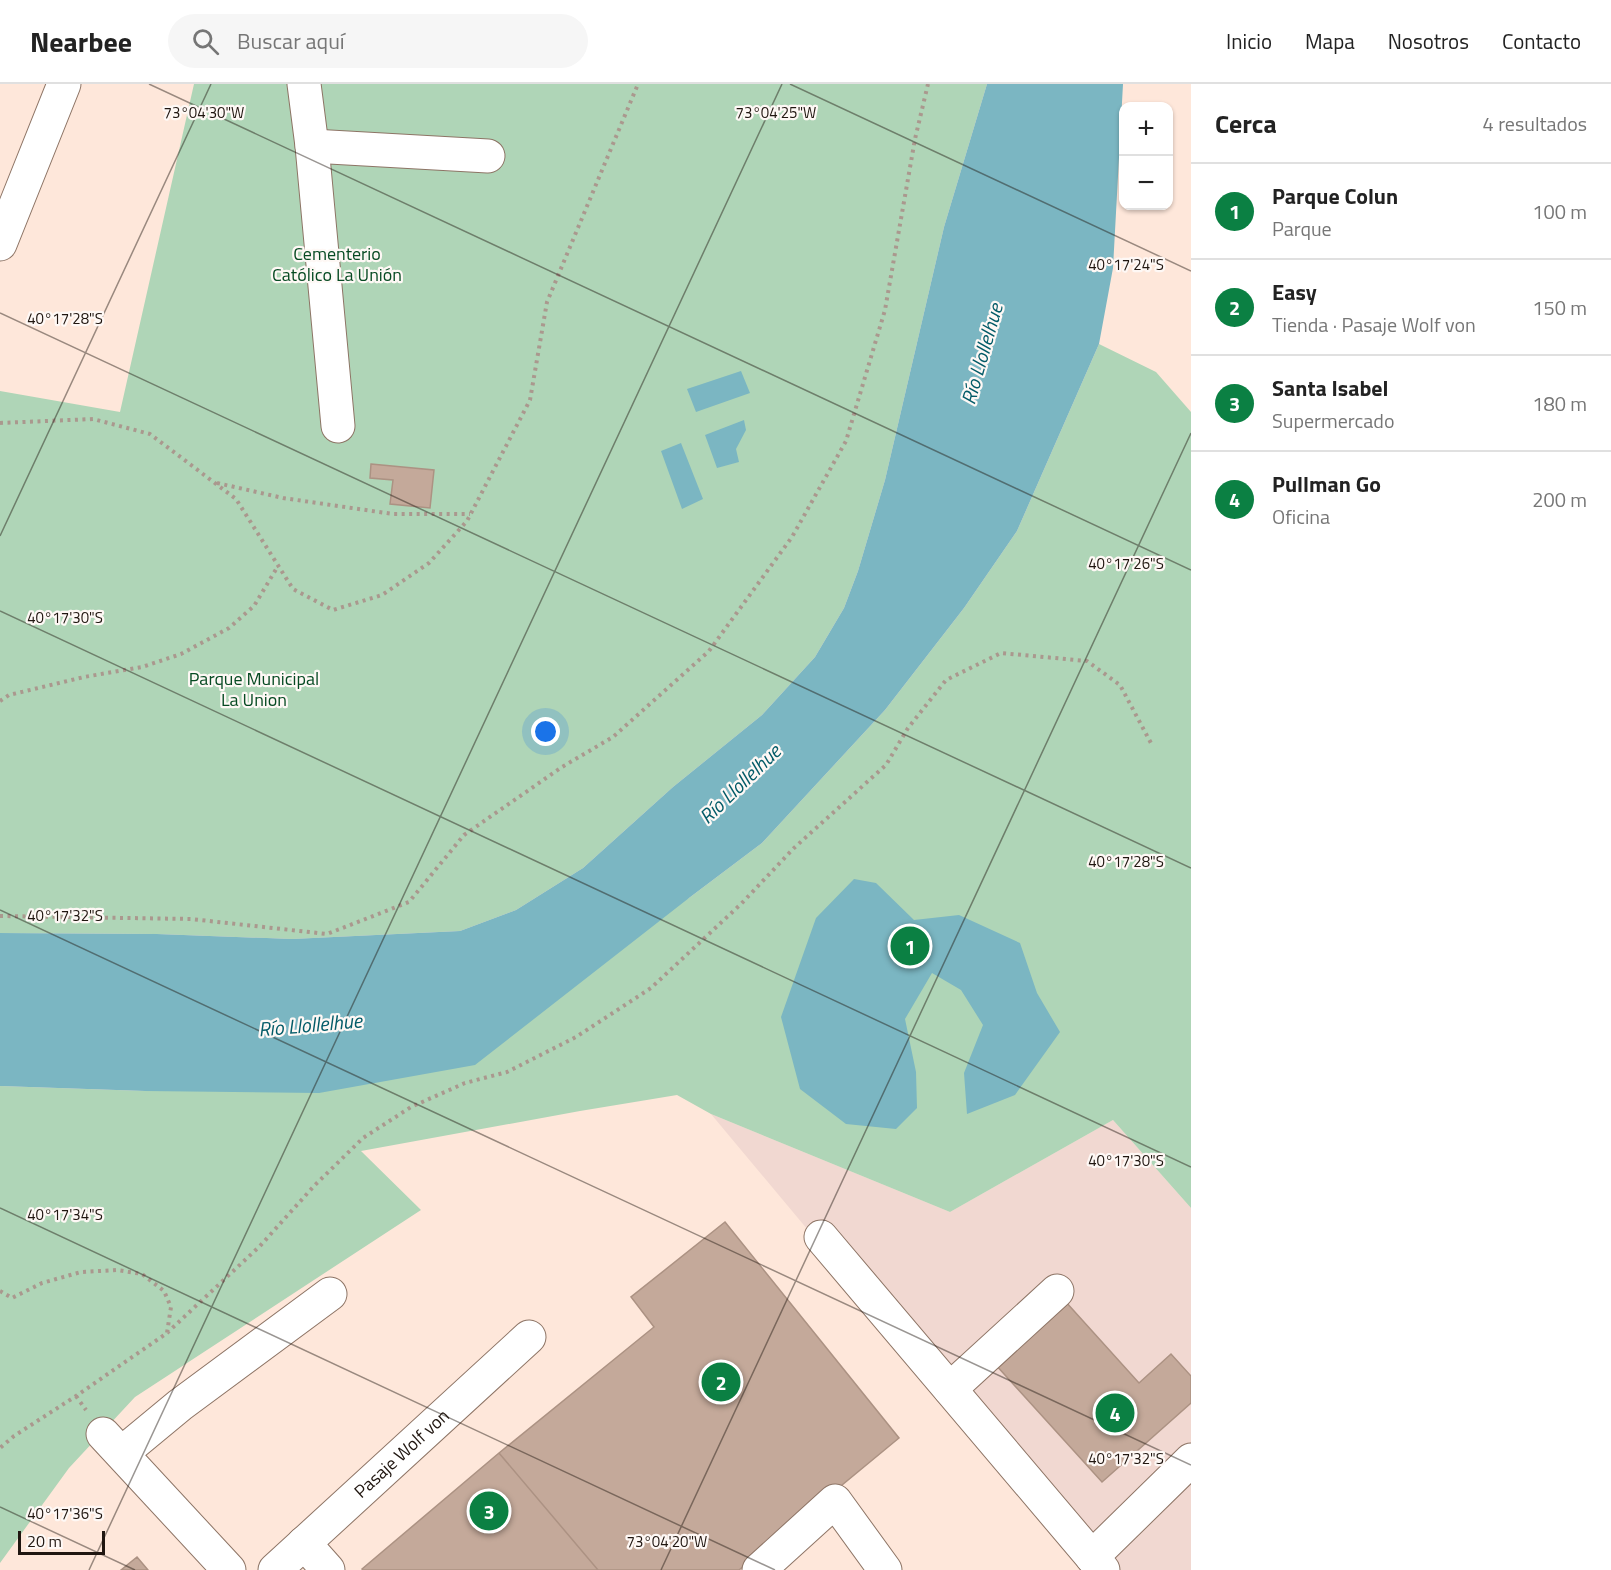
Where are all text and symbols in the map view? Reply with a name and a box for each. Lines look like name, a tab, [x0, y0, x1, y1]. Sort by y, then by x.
search box	[168, 14, 588, 68]
text: Nearbee	[30, 20, 132, 63]
text: Buscar aquí	[237, 24, 345, 58]
icon: search	[189, 25, 222, 58]
text: Inicio	[1226, 25, 1272, 57]
text: Mapa	[1305, 25, 1355, 57]
text: Nosotros	[1388, 25, 1469, 57]
text: Contacto	[1502, 25, 1581, 57]
text: 73°04'30"W	[164, 101, 244, 124]
text: 73°04'25"W	[736, 101, 816, 124]
map controls	[1119, 102, 1173, 210]
button: +	[1119, 102, 1173, 156]
text: Cerca	[1215, 104, 1277, 143]
text: 4 resultados	[1483, 108, 1587, 139]
button: −	[1119, 156, 1173, 210]
text: Parque Colun	[1272, 179, 1398, 213]
text: 1	[1229, 196, 1240, 227]
text: 100 m	[1532, 196, 1587, 227]
text: Parque	[1272, 213, 1332, 244]
park label: Cementerio Católico La Unión	[272, 240, 402, 288]
text: 40°17'24"S	[1088, 253, 1164, 276]
text: Easy	[1272, 275, 1317, 309]
text: 2	[1229, 292, 1240, 323]
text: 150 m	[1532, 292, 1587, 323]
water label: Río Llollelhue	[952, 298, 1011, 408]
text: 40°17'28"S	[27, 307, 103, 330]
text: Tienda · Pasaje Wolf von	[1272, 309, 1476, 340]
text: Santa Isabel	[1272, 371, 1389, 405]
text: 3	[1229, 388, 1240, 419]
text: 180 m	[1532, 388, 1587, 419]
text: Supermercado	[1272, 405, 1394, 436]
text: Pullman Go	[1272, 467, 1381, 501]
text: 4	[1229, 484, 1240, 515]
text: 200 m	[1532, 484, 1587, 515]
text: Oficina	[1272, 501, 1330, 532]
text: 40°17'26"S	[1088, 552, 1164, 575]
text: 40°17'30"S	[27, 606, 103, 629]
park label: Parque Municipal La Union	[189, 665, 319, 713]
your location	[531, 717, 560, 746]
water label: Río Llollelhue	[692, 735, 789, 831]
text: 40°17'28"S	[1088, 850, 1164, 873]
text: 40°17'32"S	[27, 904, 103, 927]
pin: 1	[890, 924, 930, 968]
water label: Río Llollelhue	[257, 1004, 365, 1044]
text: 40°17'30"S	[1088, 1149, 1164, 1172]
text: 40°17'34"S	[27, 1203, 103, 1226]
pin: 2	[702, 1360, 740, 1404]
pin: 4	[1096, 1390, 1134, 1436]
street label: Pasaje Wolf von	[348, 1403, 455, 1504]
text: 40°17'32"S	[1088, 1447, 1164, 1470]
pin: 3	[470, 1488, 508, 1534]
text: 40°17'36"S	[27, 1502, 103, 1525]
scale bar	[18, 1528, 105, 1556]
text: 20 m	[27, 1529, 62, 1553]
text: 73°04'20"W	[627, 1530, 707, 1553]

